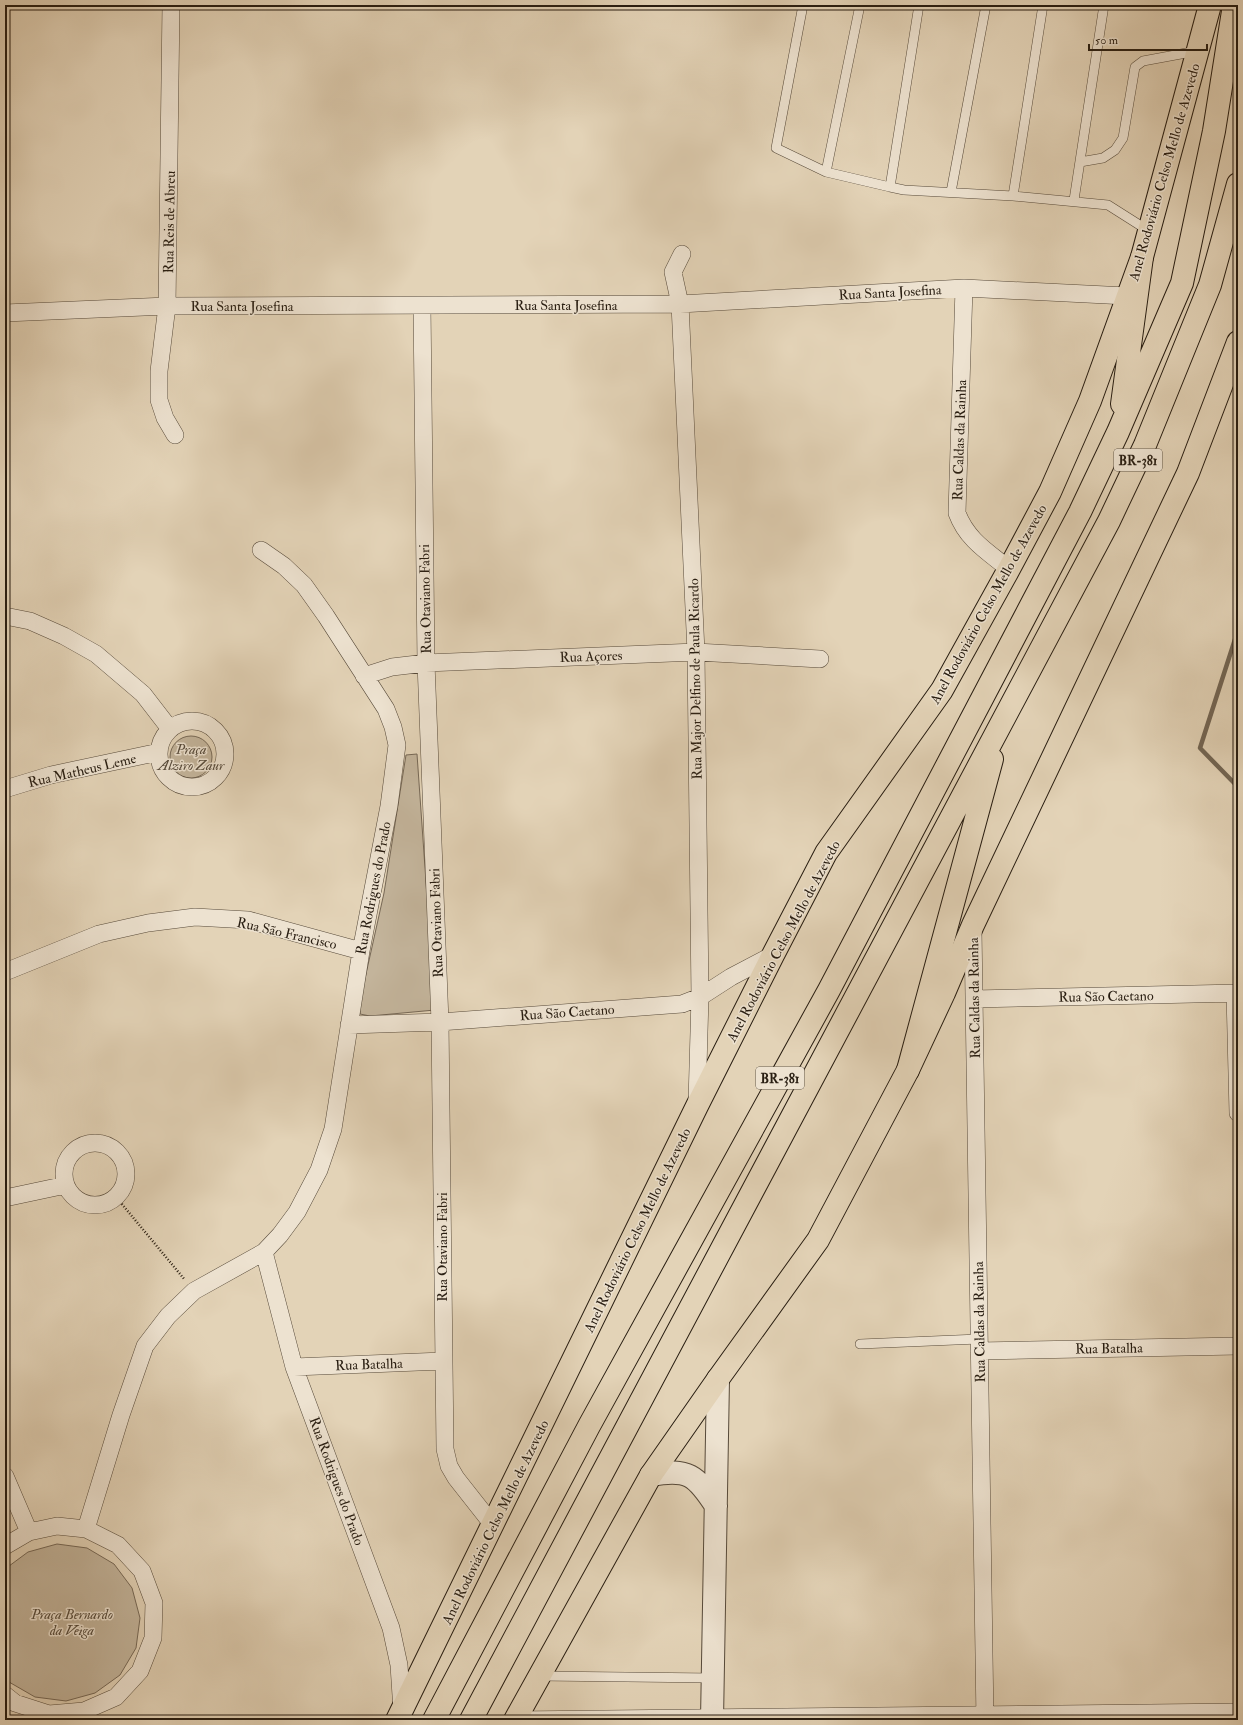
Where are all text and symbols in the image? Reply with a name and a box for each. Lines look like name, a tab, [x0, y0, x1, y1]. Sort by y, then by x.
scale bar	[1089, 26, 1207, 52]
text: 50 m	[1095, 33, 1119, 48]
street label: Anel Rodoviário Celso Mello de Azevedo	[1125, 61, 1204, 284]
street label: Rua Reis de Abreu	[160, 170, 179, 274]
street label: Rua Santa Josefina	[838, 281, 942, 304]
street label: Rua Santa Josefina	[514, 297, 618, 314]
street label: Rua Santa Josefina	[190, 298, 294, 315]
street label: Rua Caldas da Rainha	[949, 379, 970, 501]
road number: BR-381	[1114, 449, 1162, 471]
street label: Anel Rodoviário Celso Mello de Azevedo	[926, 501, 1051, 708]
street label: Rua Otaviano Fabri	[416, 544, 435, 654]
street label: Rua Major Delfino de Paula Ricardo	[685, 578, 706, 780]
street label: Rua Açores	[559, 647, 623, 666]
park label: Praça Alziro Zaur	[156, 741, 225, 774]
street label: Rua Matheus Leme	[26, 750, 138, 791]
street label: Rua Rodrigues do Prado	[352, 820, 395, 956]
street label: Anel Rodoviário Celso Mello de Azevedo	[723, 837, 844, 1046]
street label: Rua Otaviano Fabri	[426, 868, 447, 978]
street label: Rua São Francisco	[235, 914, 339, 953]
street label: Rua Caldas da Rainha	[965, 937, 984, 1059]
street label: Rua São Caetano	[1058, 987, 1154, 1006]
street label: Rua São Caetano	[519, 1001, 615, 1024]
road number: BR-381	[756, 1067, 804, 1089]
street label: Anel Rodoviário Celso Mello de Azevedo	[580, 1125, 695, 1336]
street label: Rua Otaviano Fabri	[434, 1192, 451, 1302]
street label: Rua Caldas da Rainha	[970, 1261, 989, 1383]
street label: Rua Batalha	[1075, 1339, 1143, 1358]
street label: Rua Batalha	[335, 1355, 403, 1374]
street label: Rua Rodrigues do Prado	[305, 1415, 368, 1548]
street label: Anel Rodoviário Celso Mello de Azevedo	[438, 1417, 553, 1628]
park label: Praça Bernardo da Veiga	[30, 1606, 113, 1639]

